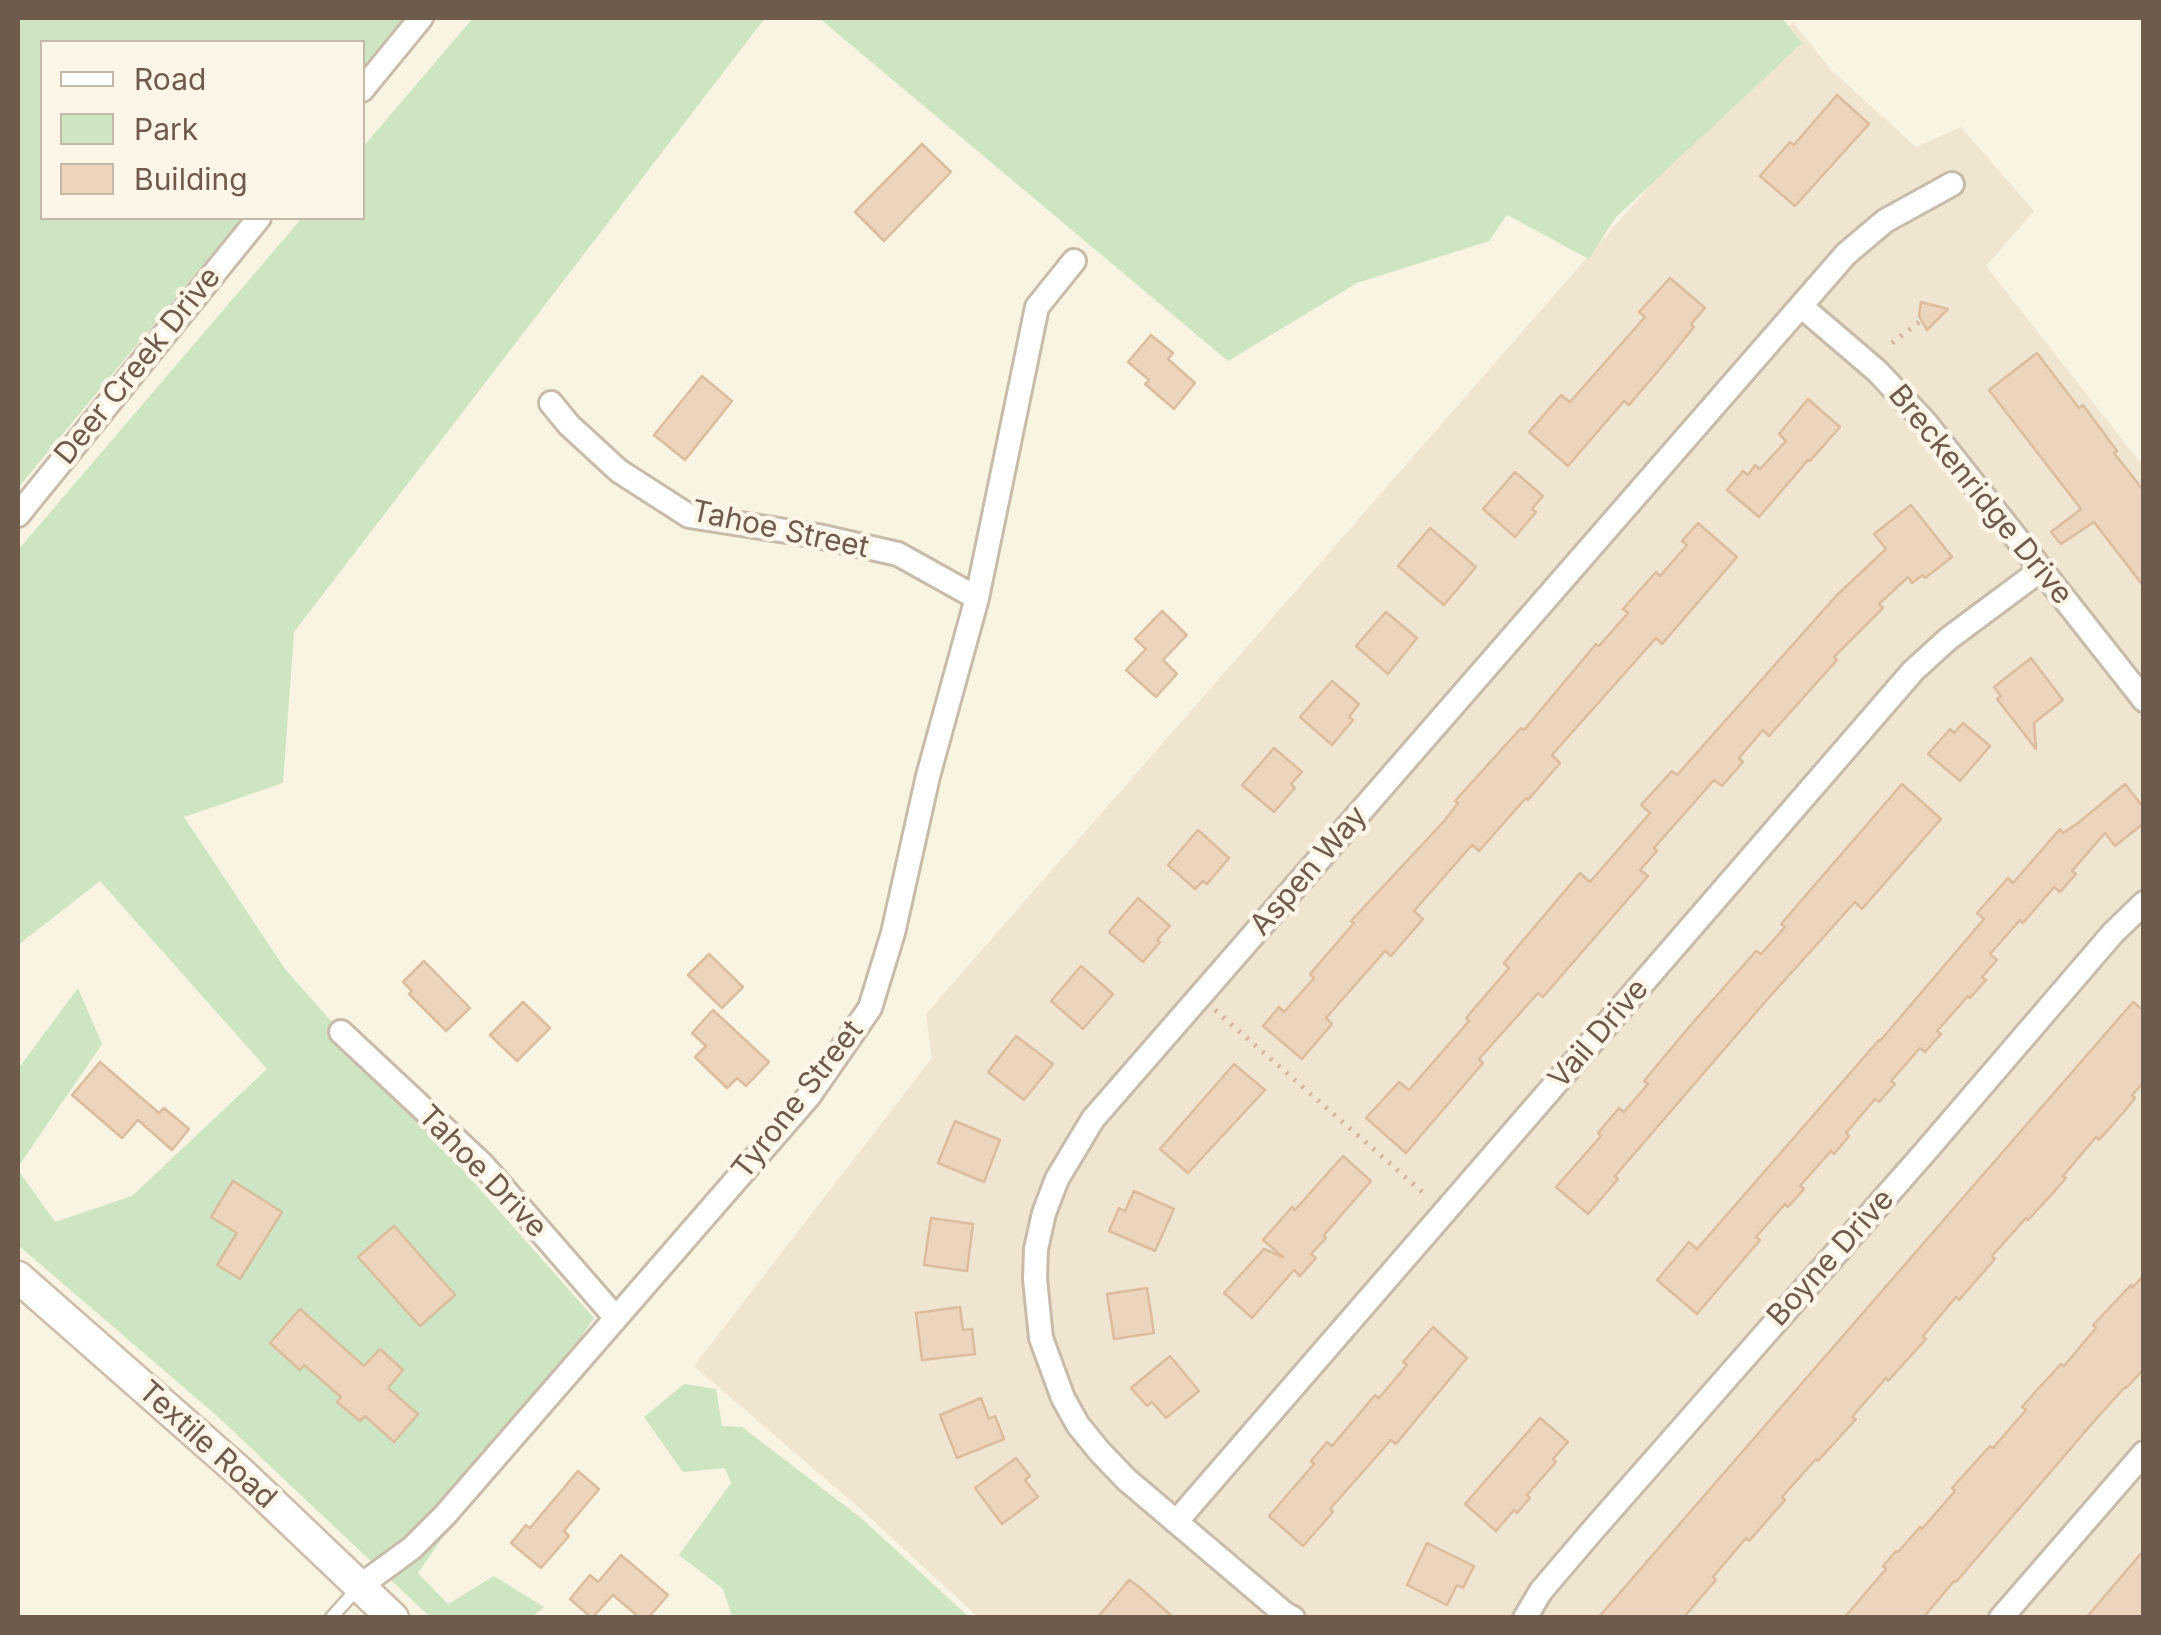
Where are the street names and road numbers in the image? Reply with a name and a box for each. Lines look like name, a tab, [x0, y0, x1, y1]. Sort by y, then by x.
street label: Deer Creek Drive	[47, 260, 229, 472]
street label: Breckenridge Drive	[1880, 378, 2080, 612]
street label: Tahoe Street	[688, 494, 872, 566]
street label: Aspen Way	[1243, 799, 1375, 943]
street label: Vail Drive	[1542, 972, 1656, 1096]
street label: Tyrone Street	[725, 1013, 871, 1187]
street label: Tahoe Drive	[410, 1098, 554, 1246]
street label: Boyne Drive	[1760, 1182, 1902, 1334]
street label: Textile Road	[131, 1374, 283, 1516]

